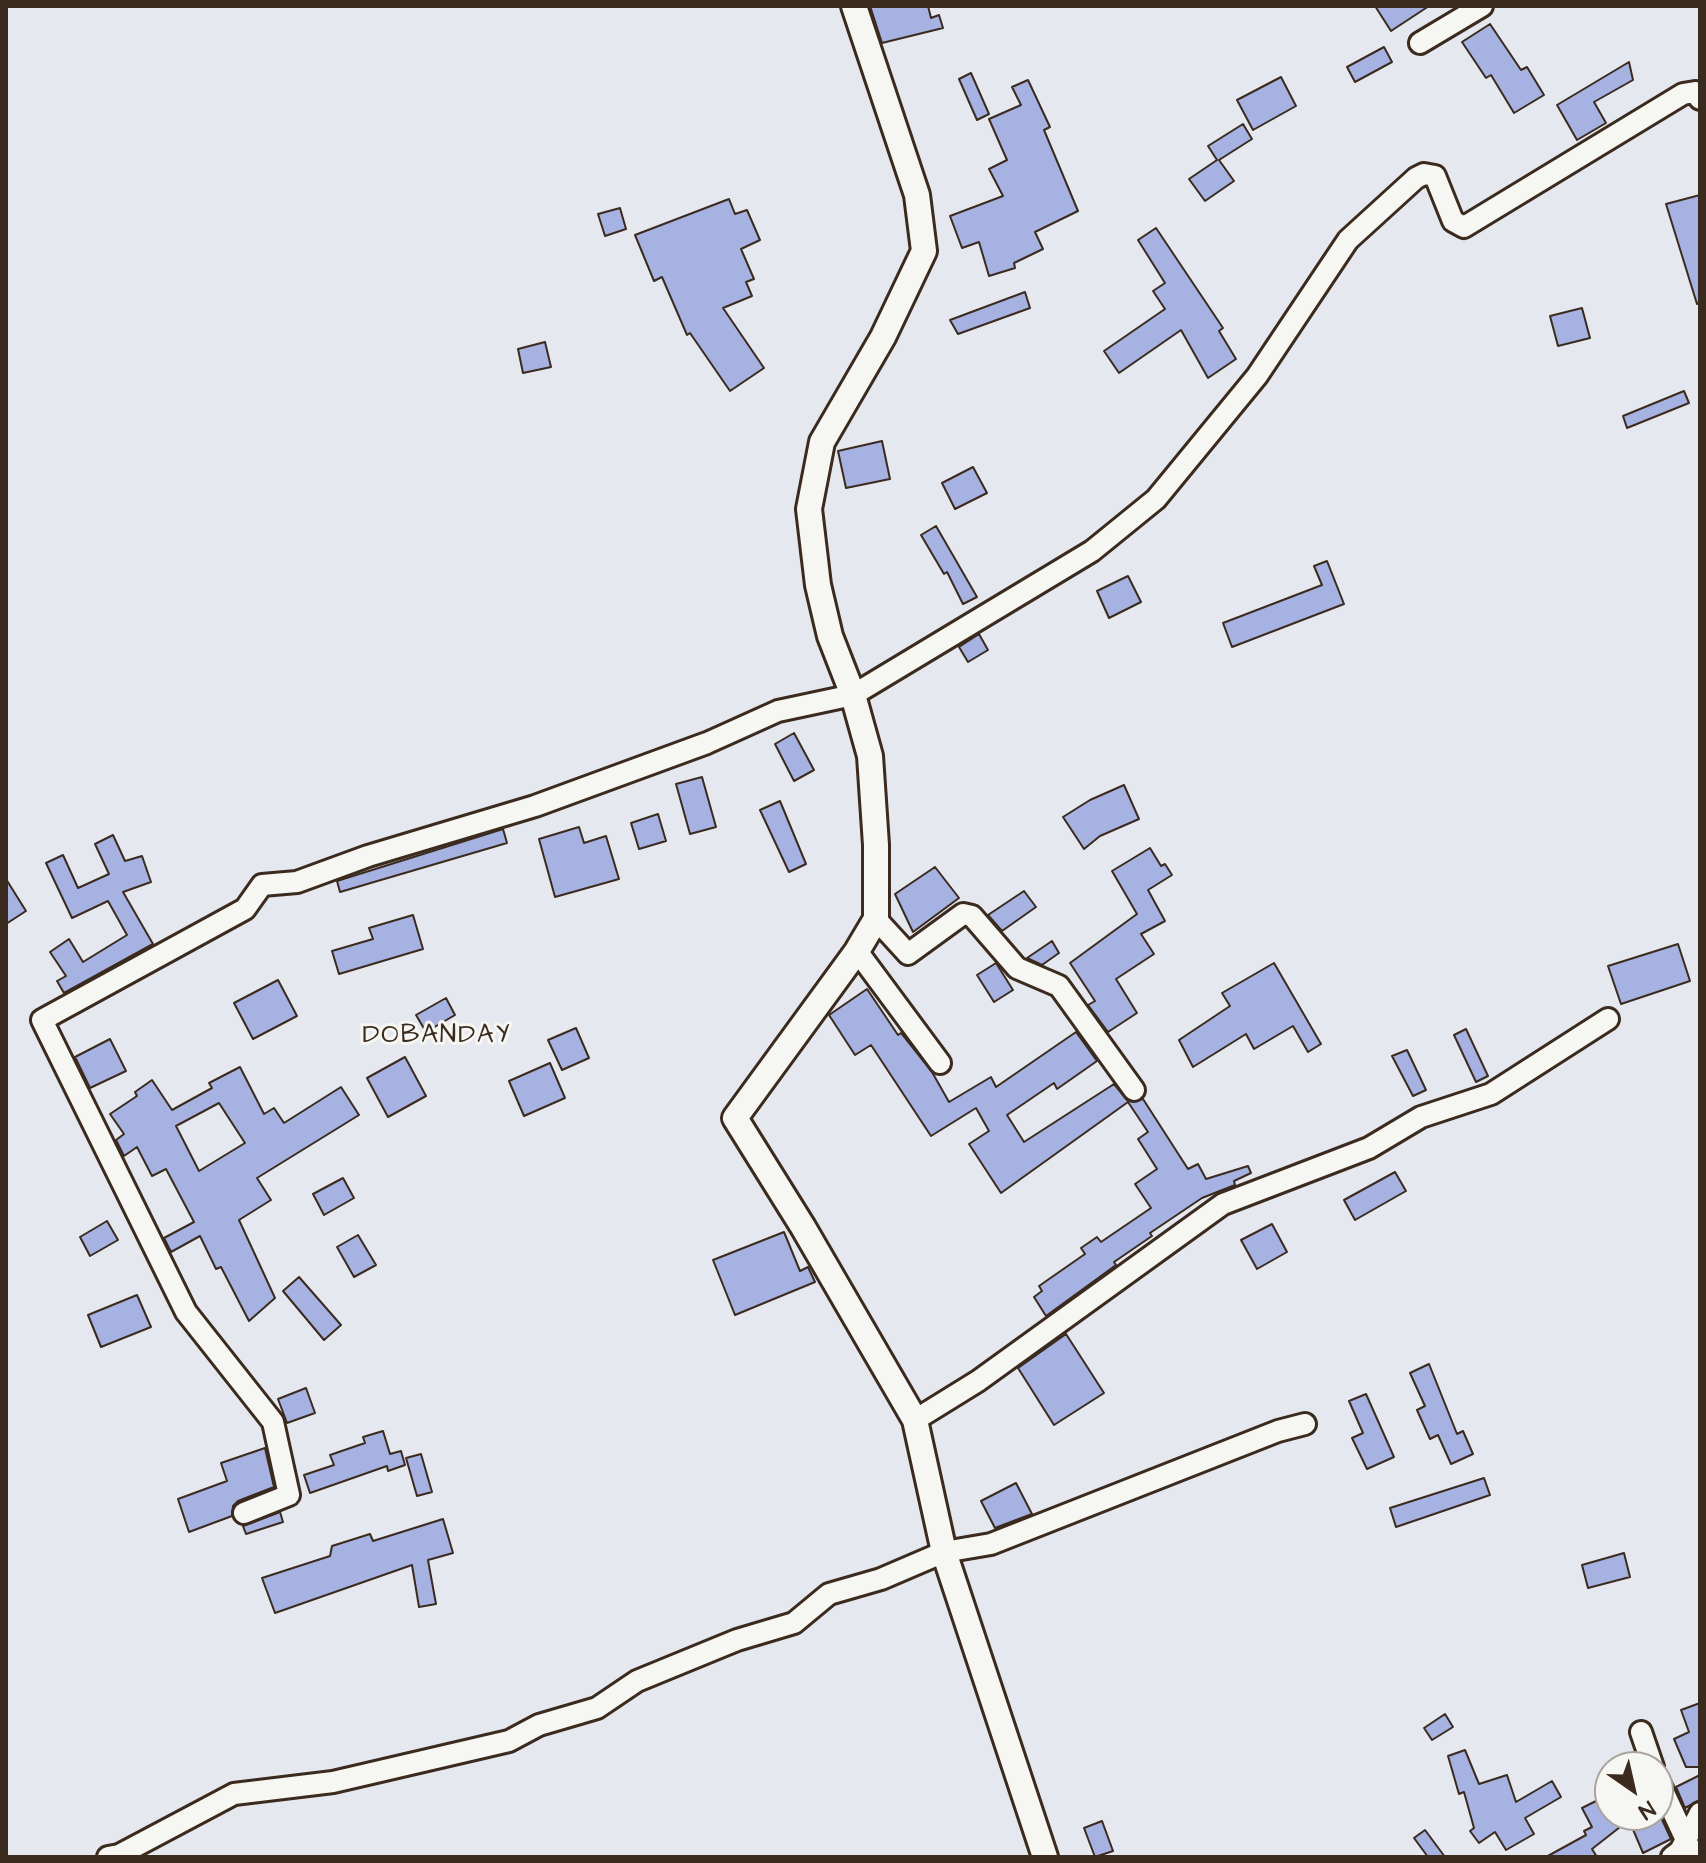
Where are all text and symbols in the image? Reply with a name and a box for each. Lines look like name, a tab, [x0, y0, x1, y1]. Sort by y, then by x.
district label: DOBANDAY	[362, 1021, 512, 1053]
north arrow	[1594, 1751, 1674, 1831]
text: N	[1632, 1793, 1661, 1826]

